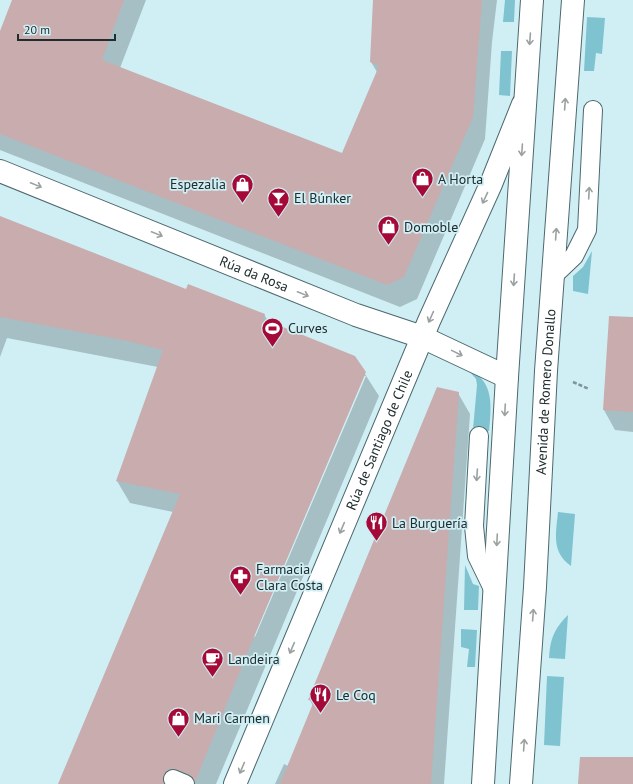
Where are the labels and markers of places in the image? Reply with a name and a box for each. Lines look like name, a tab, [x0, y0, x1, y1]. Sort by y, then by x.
shop icon: A Horta	[410, 166, 436, 199]
place label: A Horta	[438, 170, 483, 188]
shop icon: Espezalia	[229, 171, 255, 204]
place label: Espezalia	[170, 175, 226, 193]
bar icon: El Búnker	[265, 185, 291, 218]
place label: El Búnker	[294, 189, 351, 207]
shop icon: Domoble	[376, 214, 402, 247]
place label: Domoble	[404, 218, 458, 236]
sports icon: Curves	[260, 315, 286, 348]
place label: Curves	[288, 319, 328, 337]
restaurant icon: La Burguería	[364, 510, 390, 543]
place label: La Burguería	[392, 514, 468, 532]
place label: Farmacia Clara Costa	[256, 560, 323, 594]
pharmacy icon: Farmacia Clara Costa	[227, 564, 253, 597]
cafe icon: Landeira	[199, 646, 225, 679]
place label: Landeira	[228, 650, 280, 668]
restaurant icon: Le Coq	[307, 682, 333, 715]
place label: Le Coq	[336, 686, 376, 704]
shop icon: Mari Carmen	[166, 705, 192, 738]
place label: Mari Carmen	[194, 709, 270, 727]

